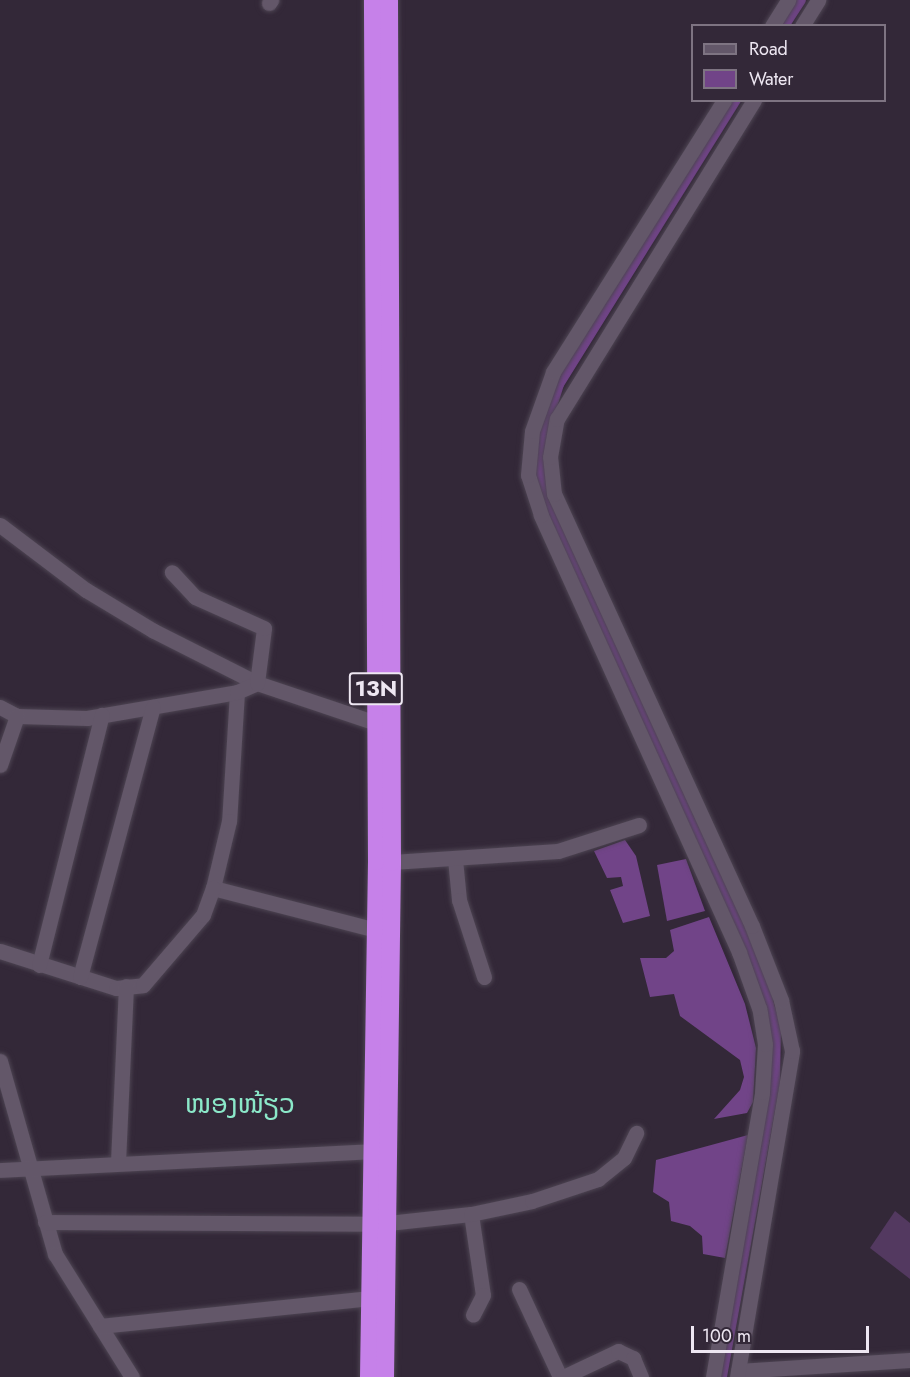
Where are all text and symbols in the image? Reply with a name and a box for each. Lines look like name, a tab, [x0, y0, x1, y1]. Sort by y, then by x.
legend	[691, 24, 886, 102]
text: Road	[749, 36, 788, 62]
text: Water	[749, 66, 793, 92]
road number: 13N	[348, 670, 404, 708]
district label: ໜອງໜ້ຽວ	[185, 1088, 295, 1120]
scale bar	[694, 1314, 872, 1352]
text: 100 m	[702, 1323, 751, 1349]

